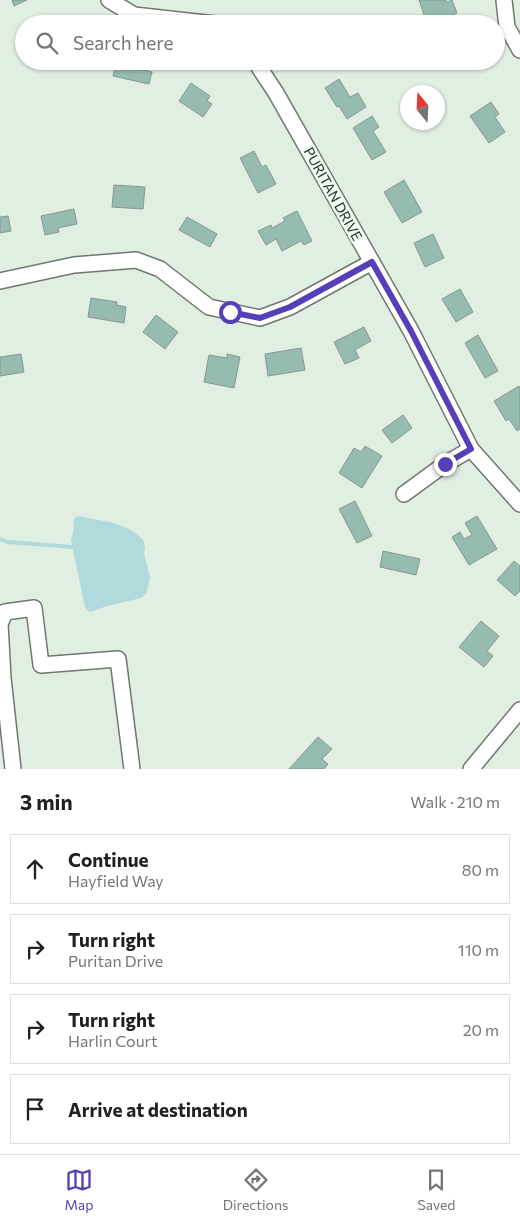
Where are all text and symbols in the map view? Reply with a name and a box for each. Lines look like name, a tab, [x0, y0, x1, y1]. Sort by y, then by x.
search box	[15, 15, 505, 70]
icon: search	[33, 29, 61, 57]
text: Search here	[73, 31, 173, 54]
north arrow	[400, 85, 445, 130]
street label: PURITAN DRIVE	[301, 144, 366, 244]
route start	[219, 301, 242, 324]
route end	[434, 453, 457, 476]
text: 3 min	[20, 789, 73, 814]
text: Walk · 210 m	[410, 792, 500, 811]
text: Continue	[68, 848, 148, 871]
icon: ahead	[21, 855, 49, 883]
text: 80 m	[462, 860, 499, 879]
text: Hayfield Way	[68, 871, 164, 890]
text: Turn right	[68, 928, 155, 951]
icon: right	[21, 935, 49, 963]
text: 110 m	[458, 940, 499, 959]
text: Puritan Drive	[68, 951, 163, 970]
text: Turn right	[68, 1008, 155, 1031]
icon: right	[21, 1015, 49, 1043]
text: 20 m	[463, 1020, 499, 1039]
text: Harlin Court	[68, 1031, 158, 1050]
icon: arrive	[21, 1095, 49, 1123]
text: Arrive at destination	[68, 1098, 248, 1121]
tab: Map	[65, 1166, 93, 1213]
tab: Directions	[223, 1166, 288, 1213]
tab: Saved	[418, 1166, 455, 1213]

